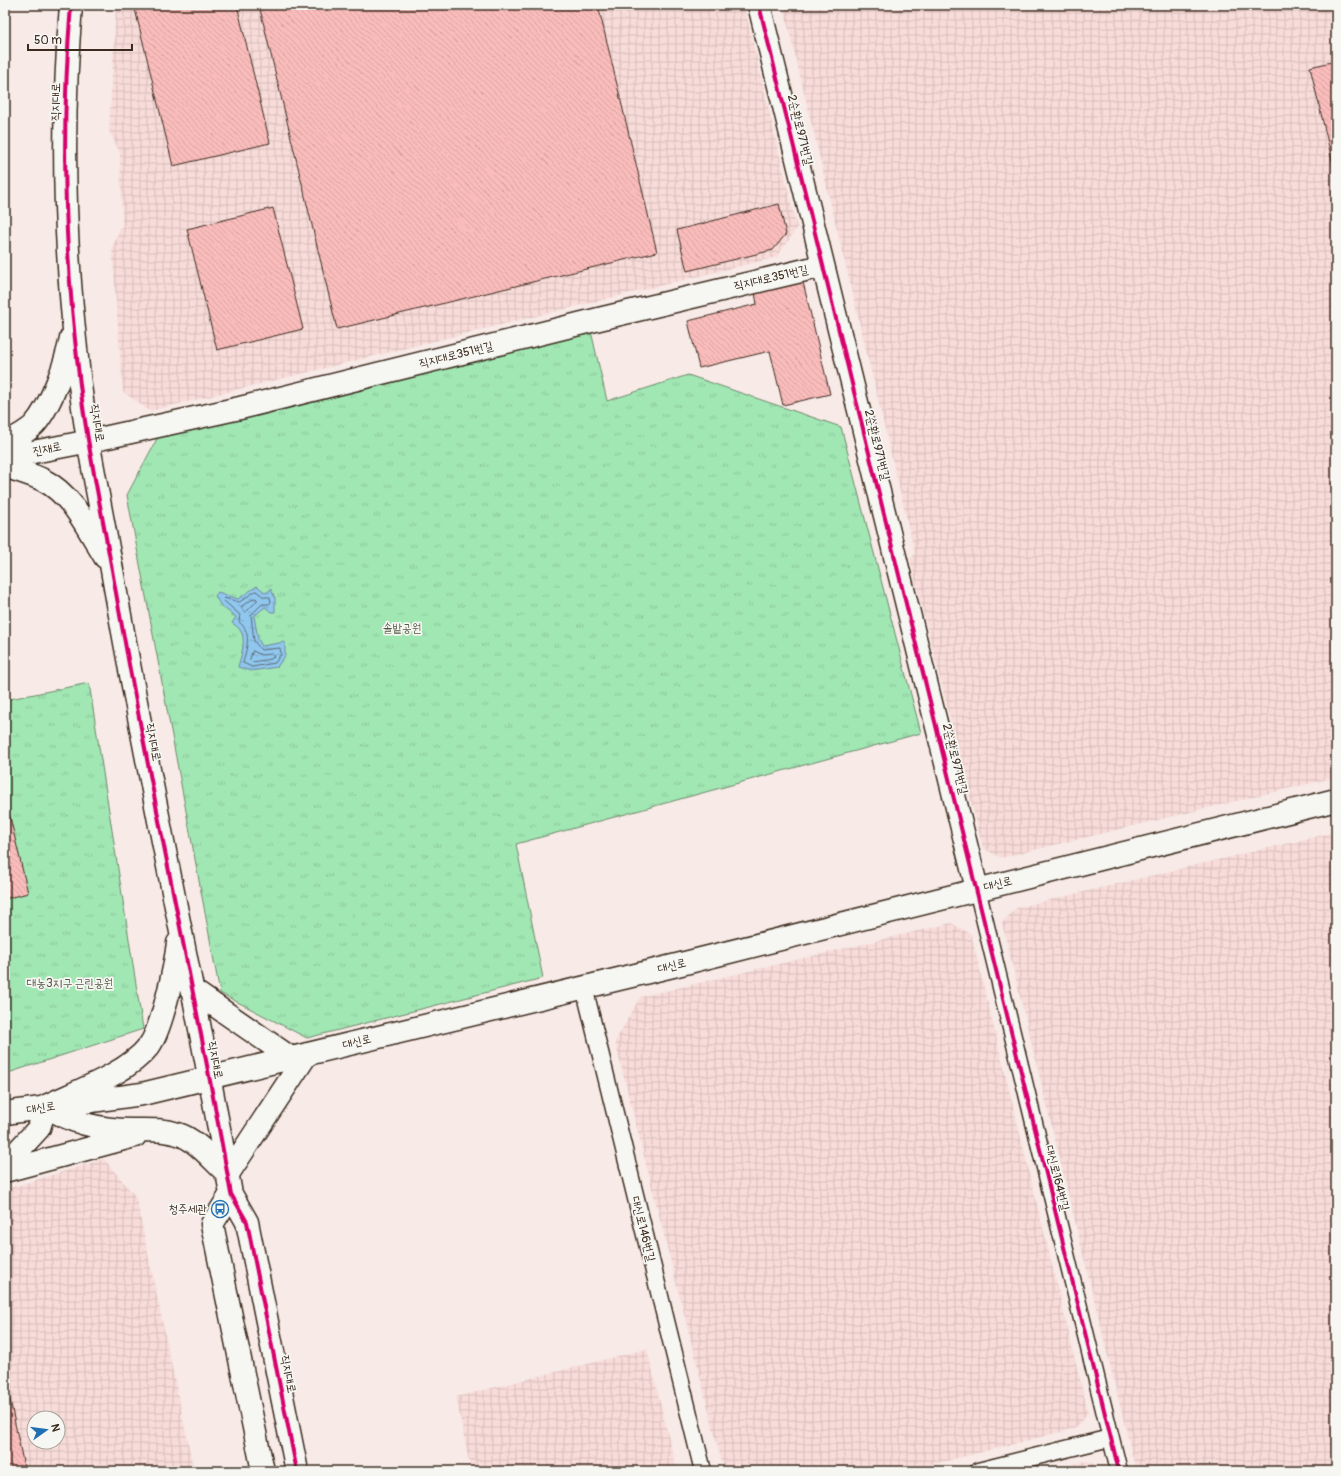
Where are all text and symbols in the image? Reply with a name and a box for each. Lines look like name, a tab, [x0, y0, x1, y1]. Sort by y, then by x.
scale bar	[28, 26, 132, 52]
text: 50 m	[34, 33, 62, 48]
street label: 직지대로	[48, 83, 64, 121]
street label: 2순환로971번길	[784, 93, 816, 167]
street label: 직지대로351번길	[732, 262, 810, 294]
street label: 직지대로351번길	[417, 338, 495, 371]
street label: 직지대로	[87, 403, 107, 443]
street label: 2순환로971번길	[861, 408, 893, 482]
street label: 진재로	[31, 439, 63, 459]
park label: 솔밭공원	[383, 621, 421, 636]
street label: 직지대로	[142, 722, 164, 762]
street label: 2순환로971번길	[939, 722, 971, 796]
street label: 대신로	[982, 873, 1014, 895]
street label: 대신로	[656, 955, 688, 977]
park label: 대농3지구 근린공원	[27, 976, 113, 991]
street label: 대신로	[341, 1031, 373, 1053]
street label: 직지대로	[204, 1040, 226, 1080]
street label: 대신로	[26, 1098, 56, 1118]
street label: 대신로164번길	[1042, 1144, 1072, 1213]
street label: 대신로146번길	[628, 1195, 658, 1264]
bus stop icon: 청주세관	[210, 1199, 230, 1219]
place label: 청주세관	[168, 1202, 207, 1217]
street label: 직지대로	[277, 1354, 299, 1394]
north arrow	[26, 1410, 66, 1450]
text: N	[48, 1423, 63, 1433]

